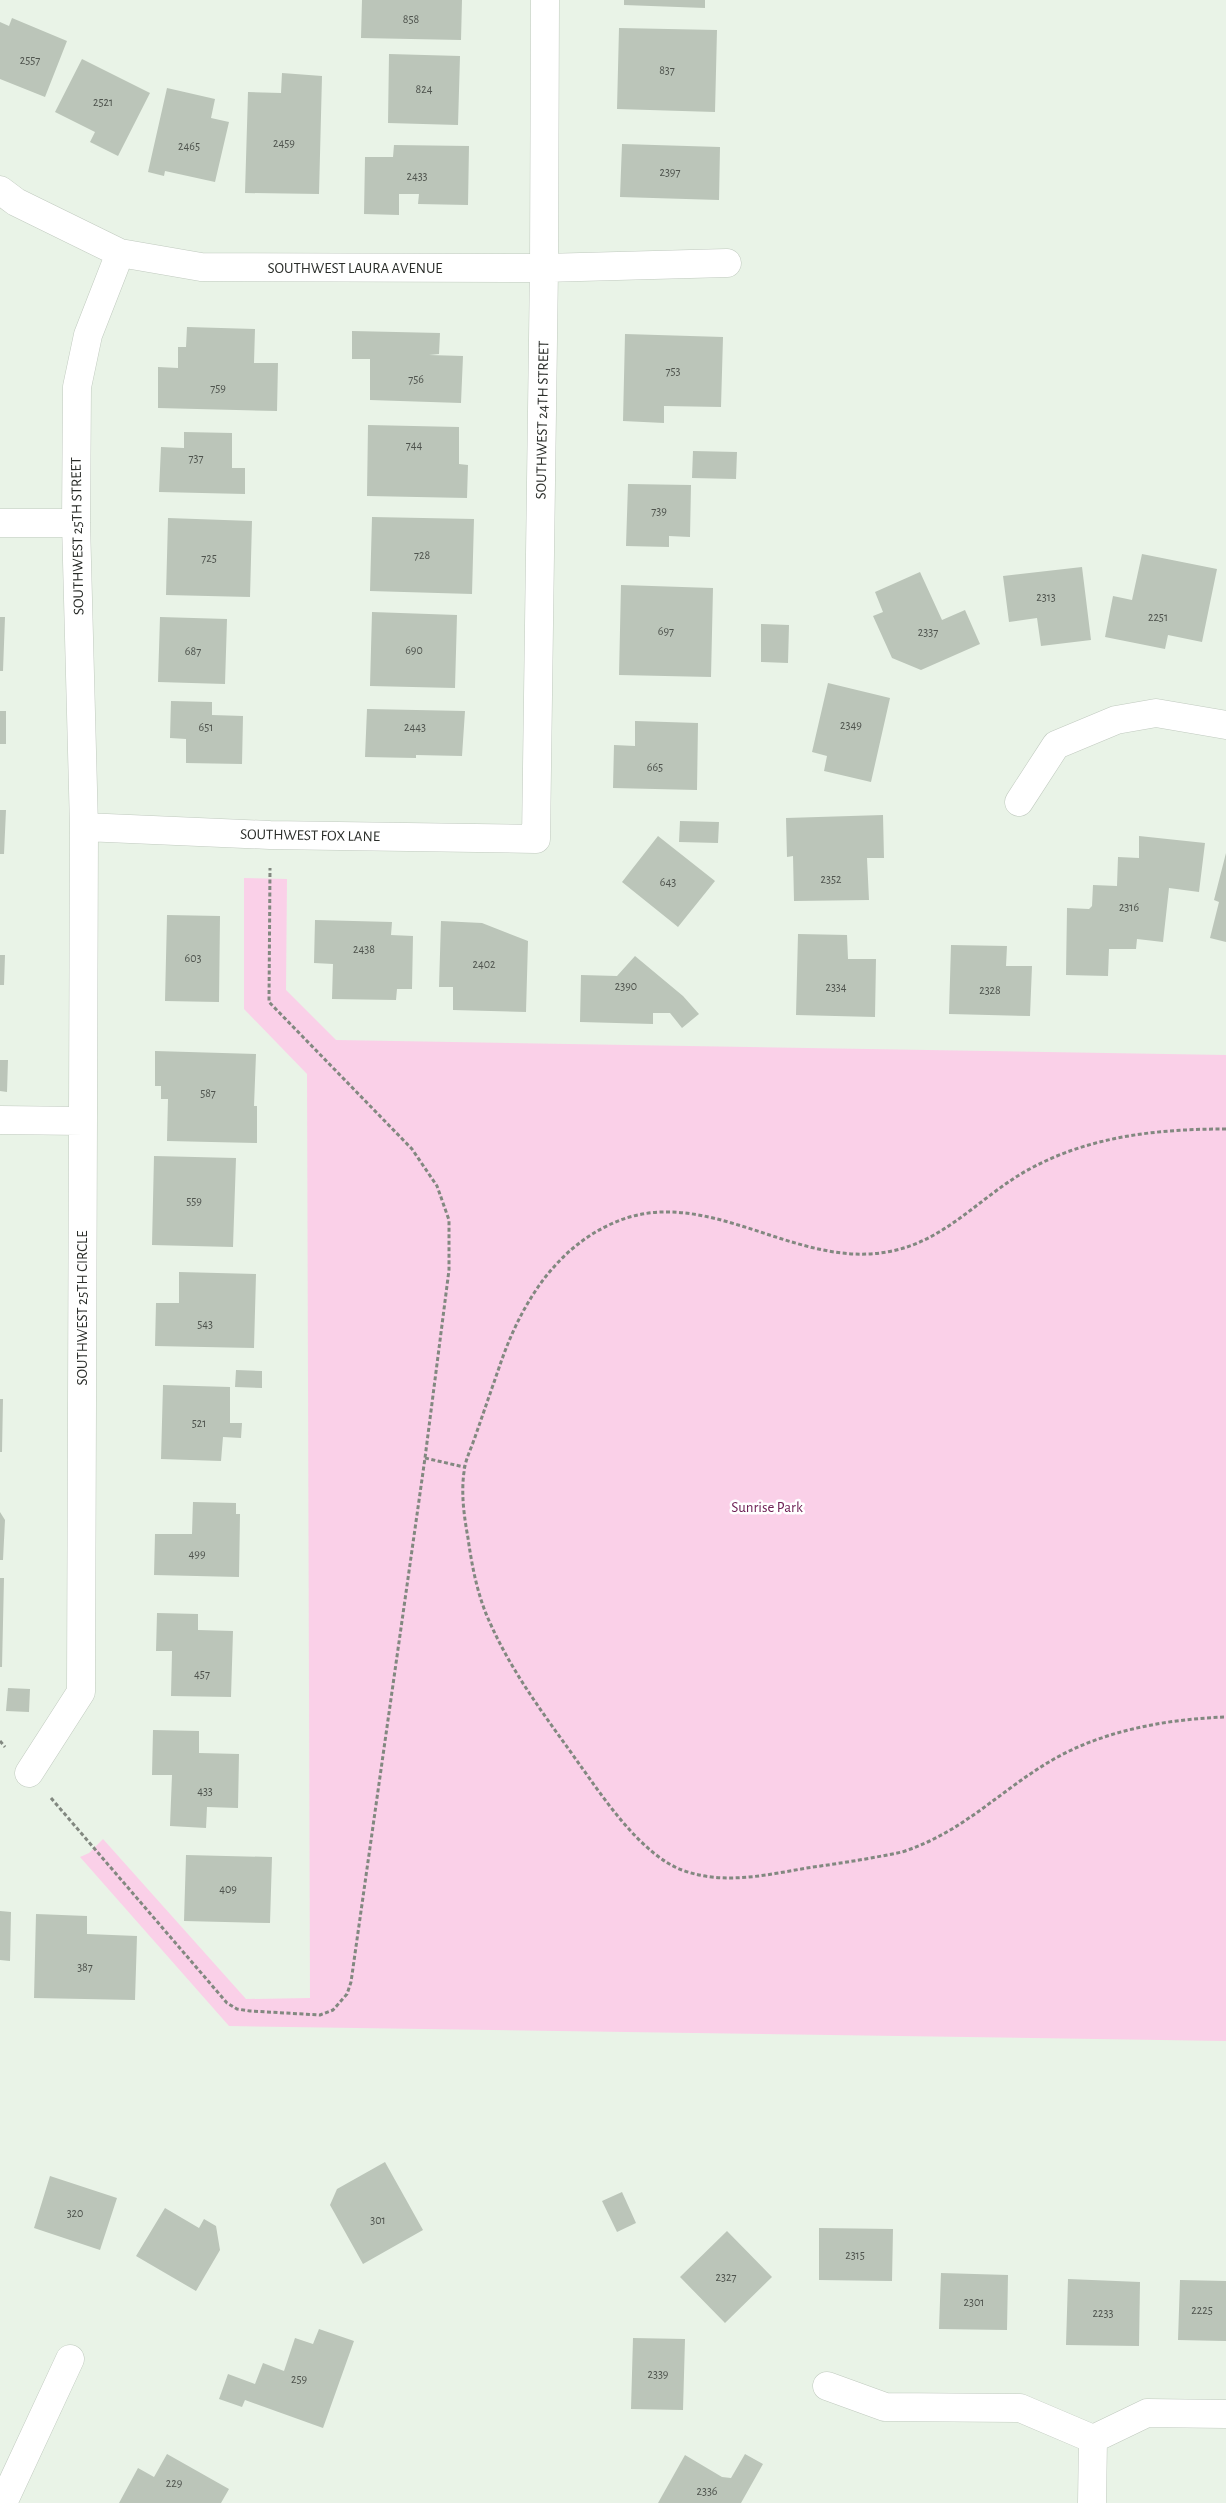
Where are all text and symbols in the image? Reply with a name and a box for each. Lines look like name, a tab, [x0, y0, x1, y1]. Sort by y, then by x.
house number: 858	[403, 13, 420, 25]
house number: 2557	[20, 54, 40, 66]
house number: 837	[659, 64, 675, 76]
house number: 824	[416, 83, 433, 95]
house number: 2521	[93, 96, 113, 108]
house number: 2459	[273, 137, 295, 149]
house number: 2465	[178, 140, 200, 152]
house number: 2397	[659, 166, 681, 178]
house number: 2433	[406, 170, 428, 182]
street label: SOUTHWEST LAURA AVENUE	[267, 261, 443, 276]
street label: SOUTHWEST 24TH STREET	[534, 340, 551, 500]
house number: 753	[666, 365, 681, 377]
house number: 756	[408, 373, 424, 385]
house number: 759	[210, 382, 226, 394]
house number: 744	[406, 439, 422, 451]
house number: 737	[189, 452, 203, 464]
street label: SOUTHWEST 25TH STREET	[69, 456, 86, 615]
house number: 739	[651, 505, 667, 517]
house number: 728	[414, 549, 430, 561]
house number: 725	[201, 552, 217, 564]
house number: 2313	[1036, 591, 1056, 603]
house number: 2251	[1148, 611, 1168, 623]
house number: 697	[658, 625, 674, 637]
house number: 2337	[918, 626, 938, 638]
house number: 690	[405, 644, 423, 656]
house number: 687	[185, 645, 201, 657]
house number: 2349	[840, 719, 862, 731]
house number: 651	[199, 721, 213, 733]
house number: 2443	[404, 721, 426, 733]
house number: 665	[647, 761, 663, 773]
street label: SOUTHWEST FOX LANE	[240, 827, 380, 844]
house number: 2352	[821, 873, 842, 885]
house number: 643	[660, 876, 676, 888]
house number: 2316	[1119, 901, 1139, 913]
house number: 2438	[353, 943, 375, 955]
house number: 603	[185, 952, 202, 964]
house number: 2402	[472, 958, 496, 970]
house number: 2390	[615, 980, 637, 992]
house number: 2334	[825, 981, 847, 993]
house number: 2328	[979, 984, 1001, 996]
house number: 587	[200, 1087, 216, 1099]
house number: 559	[186, 1195, 202, 1207]
street label: SOUTHWEST 25TH CIRCLE	[75, 1230, 90, 1386]
house number: 543	[197, 1318, 213, 1330]
house number: 521	[192, 1417, 206, 1429]
park label: Sunrise Park	[731, 1500, 803, 1515]
house number: 499	[188, 1548, 206, 1560]
house number: 457	[194, 1668, 210, 1680]
house number: 433	[197, 1785, 213, 1797]
house number: 409	[219, 1883, 237, 1895]
house number: 387	[77, 1961, 93, 1973]
house number: 320	[67, 2207, 83, 2219]
house number: 301	[370, 2214, 386, 2226]
house number: 2315	[845, 2249, 865, 2261]
house number: 2327	[716, 2271, 736, 2283]
house number: 2301	[964, 2296, 984, 2308]
house number: 2225	[1191, 2304, 1213, 2316]
house number: 2233	[1093, 2307, 1113, 2319]
house number: 2339	[648, 2368, 669, 2380]
house number: 259	[291, 2373, 307, 2385]
house number: 229	[166, 2477, 183, 2489]
house number: 2336	[697, 2485, 718, 2497]

